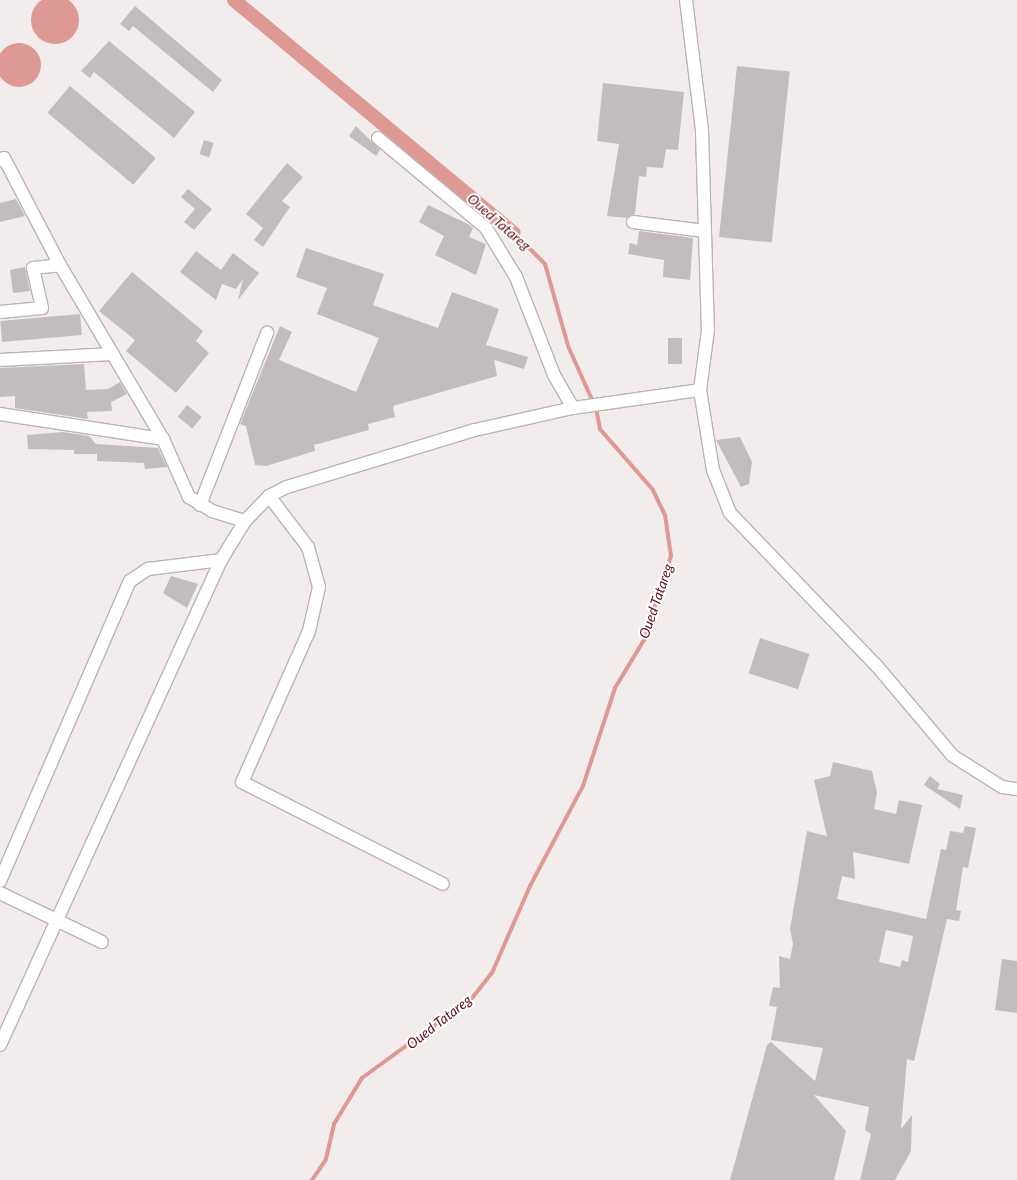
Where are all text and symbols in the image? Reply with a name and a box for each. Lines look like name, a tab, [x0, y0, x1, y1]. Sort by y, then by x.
water label: Oued Tatareg	[464, 190, 534, 254]
water label: Oued Tatareg	[635, 561, 677, 641]
water label: Oued Tatareg	[403, 991, 475, 1053]

